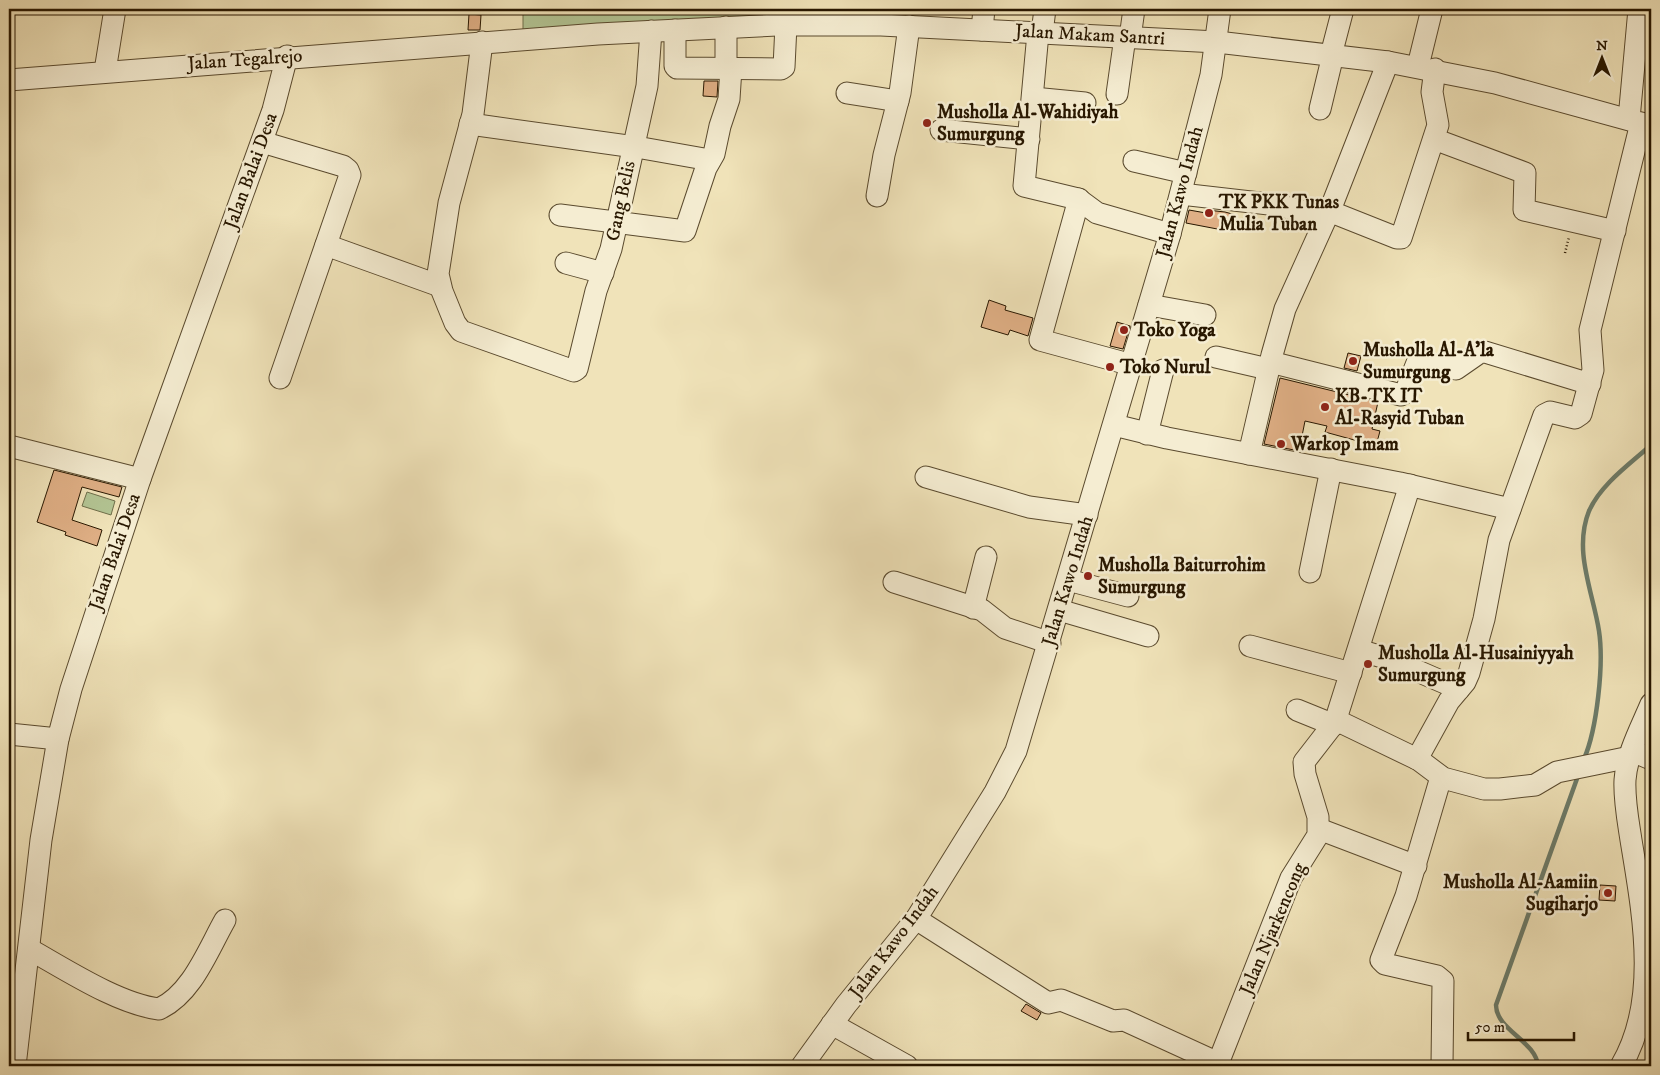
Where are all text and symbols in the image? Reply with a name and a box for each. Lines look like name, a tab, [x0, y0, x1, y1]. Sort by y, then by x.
street label: Jalan Makam Santri	[1012, 19, 1166, 50]
north arrow	[1578, 32, 1628, 82]
text: N	[1596, 37, 1608, 55]
street label: Jalan Tegalrejo	[185, 45, 303, 76]
place label: Musholla Al-Wahidiyah Sumurgung	[937, 101, 1119, 146]
street label: Jalan Balai Desa	[219, 110, 283, 234]
marker: Musholla Al-Wahidiyah Sumurgung	[921, 117, 933, 129]
street label: Jalan Kawo Indah	[1151, 124, 1209, 262]
street label: Gang Belis	[601, 159, 641, 243]
place label: TK PKK Tunas Mulia Tuban	[1218, 191, 1340, 236]
marker: TK PKK Tunas Mulia Tuban	[1203, 207, 1215, 219]
place label: Toko Yoga	[1133, 319, 1216, 342]
marker: Toko Yoga	[1118, 324, 1130, 336]
place label: Musholla Al-A'la Sumurgung	[1363, 339, 1495, 384]
marker: Musholla Al-A'la Sumurgung	[1347, 355, 1359, 367]
place label: Toko Nurul	[1119, 356, 1211, 379]
marker: Toko Nurul	[1104, 361, 1116, 373]
place label: KB-TK IT Al-Rasyid Tuban	[1334, 385, 1465, 430]
marker: KB-TK IT Al-Rasyid Tuban	[1319, 401, 1331, 413]
place label: Warkop Imam	[1290, 433, 1400, 456]
marker: Warkop Imam	[1275, 438, 1287, 450]
street label: Jalan Balai Desa	[84, 490, 146, 615]
street label: Jalan Kawo Indah	[1037, 513, 1099, 651]
place label: Musholla Baiturrohim Sumurgung	[1098, 554, 1267, 599]
marker: Musholla Baiturrohim Sumurgung	[1082, 570, 1094, 582]
place label: Musholla Al-Husainiyyah Sumurgung	[1378, 642, 1575, 687]
marker: Musholla Al-Husainiyyah Sumurgung	[1362, 658, 1374, 670]
street label: Jalan Njarkencong	[1234, 859, 1312, 1001]
place label: Musholla Al-Aamiin Sugiharjo	[1443, 871, 1599, 917]
street label: Jalan Kawo Indah	[843, 881, 944, 1004]
marker: Musholla Al-Aamiin Sugiharjo	[1602, 887, 1614, 899]
scale bar	[1468, 1010, 1574, 1042]
text: 50 m	[1475, 1018, 1505, 1037]

